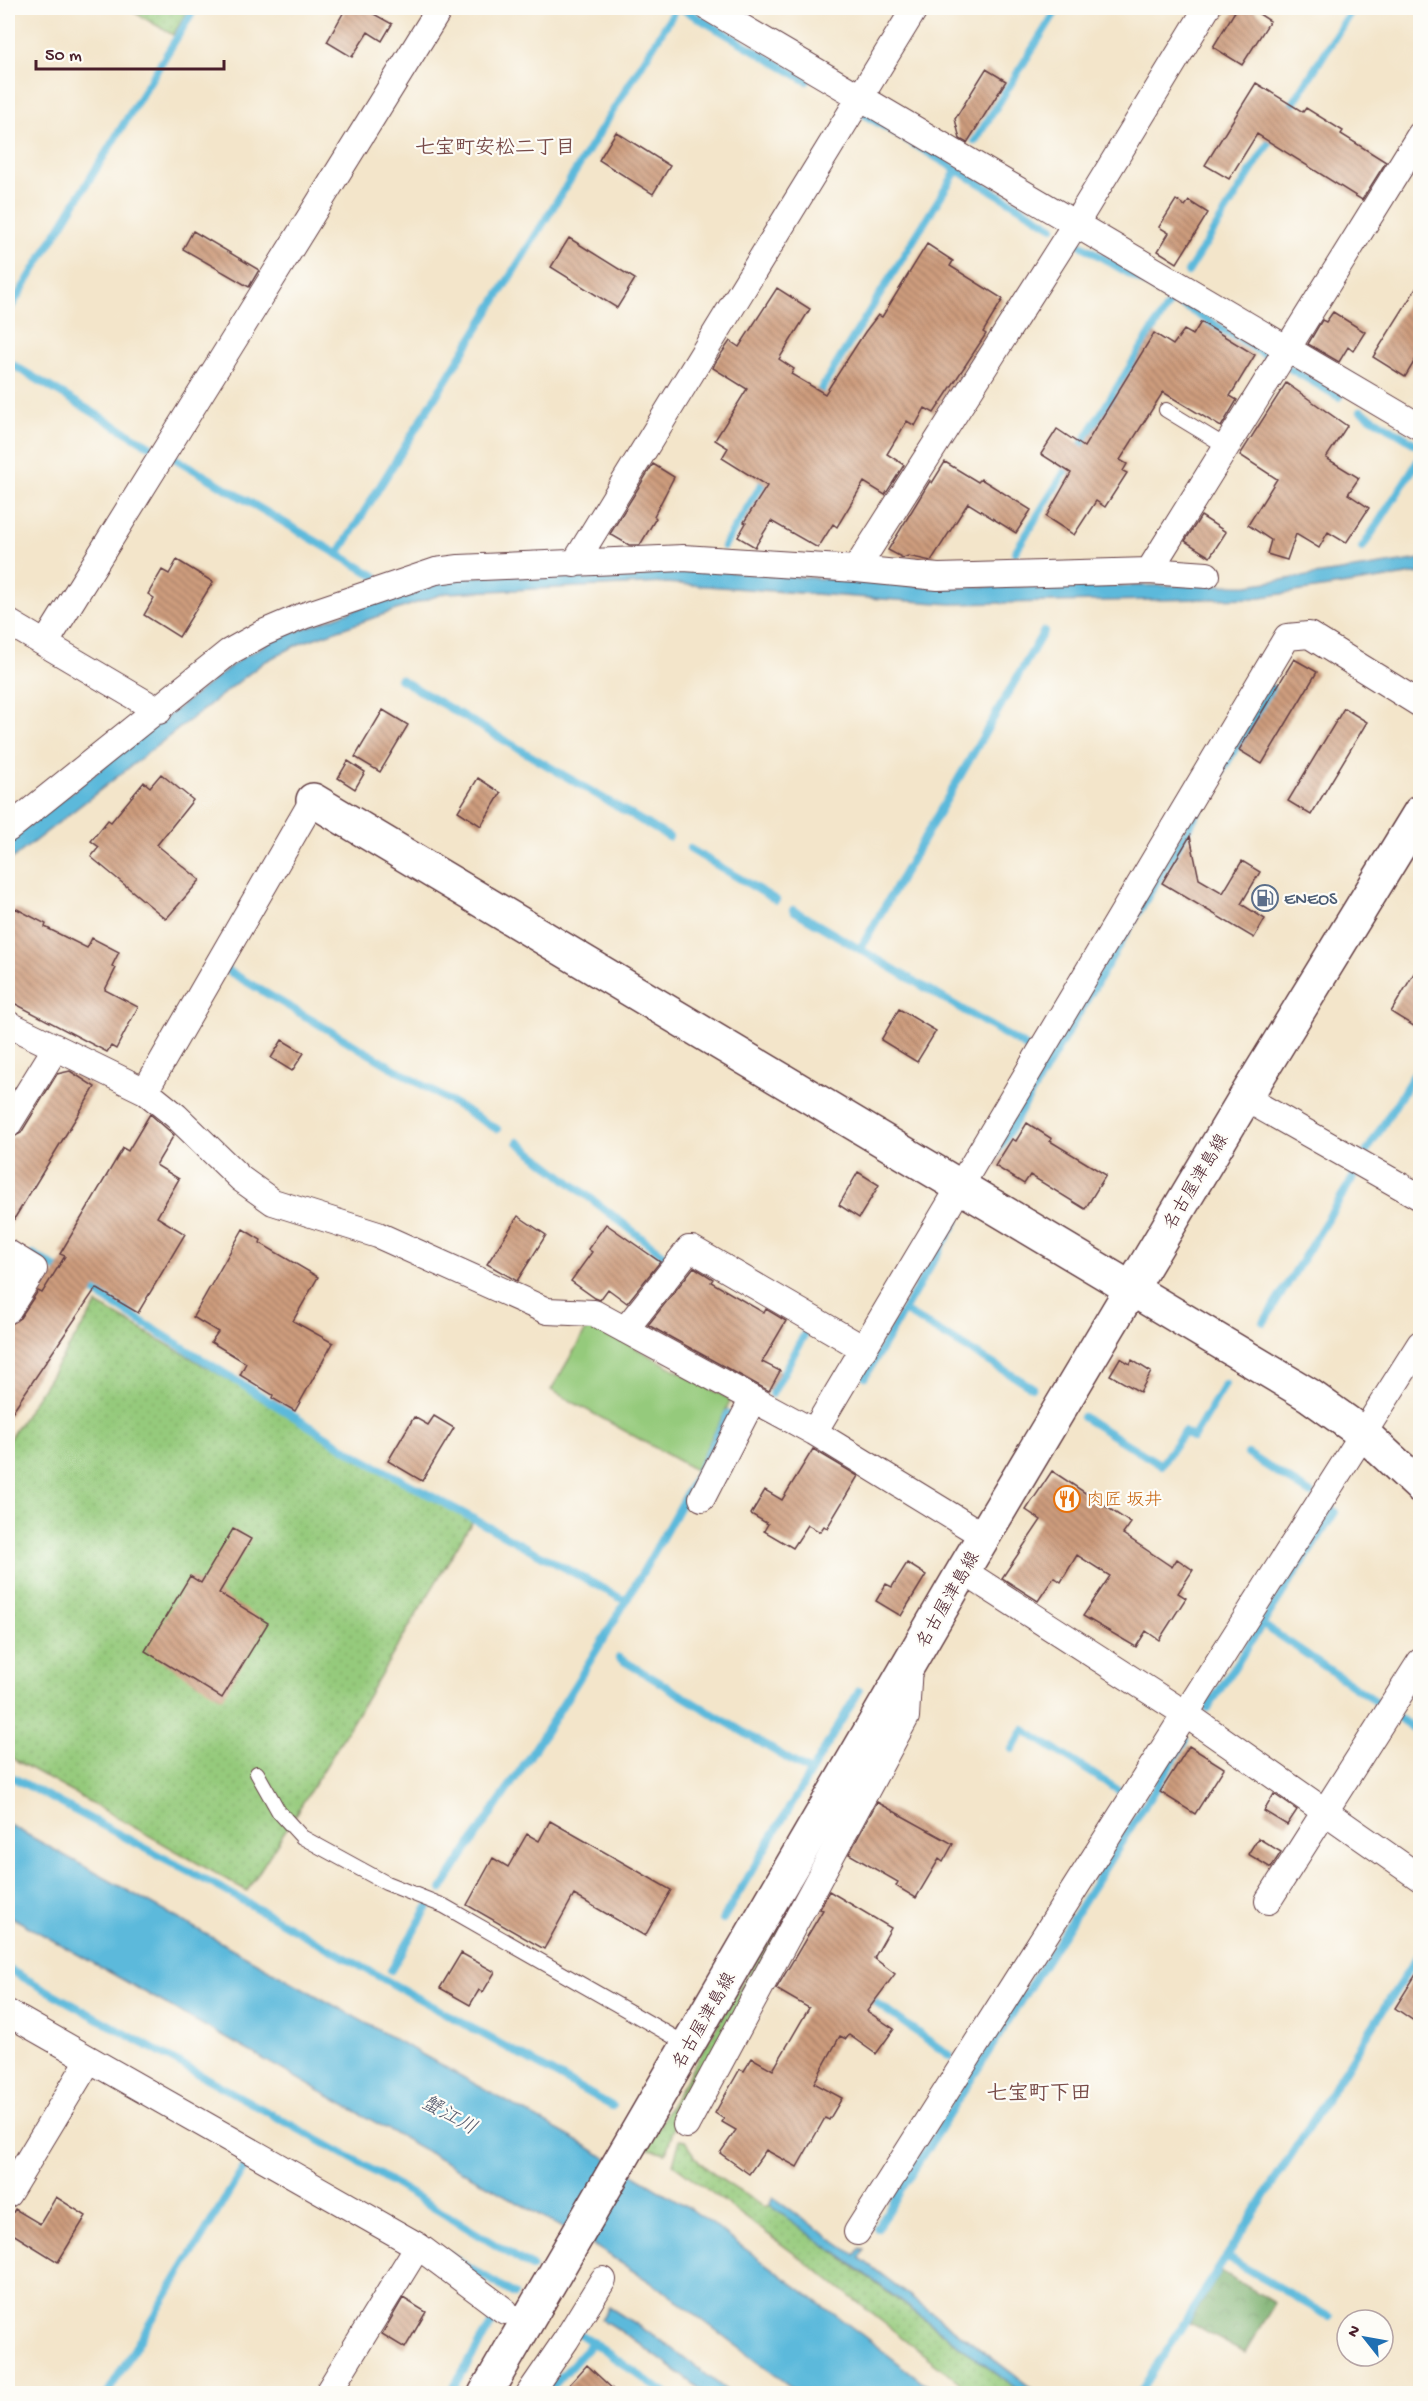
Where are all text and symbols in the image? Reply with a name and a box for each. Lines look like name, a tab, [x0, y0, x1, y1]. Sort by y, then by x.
scale bar	[36, 33, 224, 71]
text: 50 m	[45, 46, 82, 67]
district label: 七宝町安松二丁目	[415, 136, 575, 161]
fuel station icon: ENEOS	[1250, 883, 1280, 913]
place label: ENEOS	[1284, 890, 1338, 911]
street label: 名古屋津島線	[1159, 1130, 1234, 1234]
restaurant icon: 肉匠 坂井	[1052, 1484, 1082, 1514]
place label: 肉匠 坂井	[1086, 1490, 1162, 1512]
street label: 名古屋津島線	[912, 1548, 985, 1652]
street label: 名古屋津島線	[668, 1969, 741, 2073]
district label: 七宝町下田	[987, 2082, 1092, 2108]
water label: 蟹江川	[416, 2091, 481, 2142]
north arrow	[1335, 2308, 1395, 2368]
text: N	[1344, 2322, 1366, 2341]

